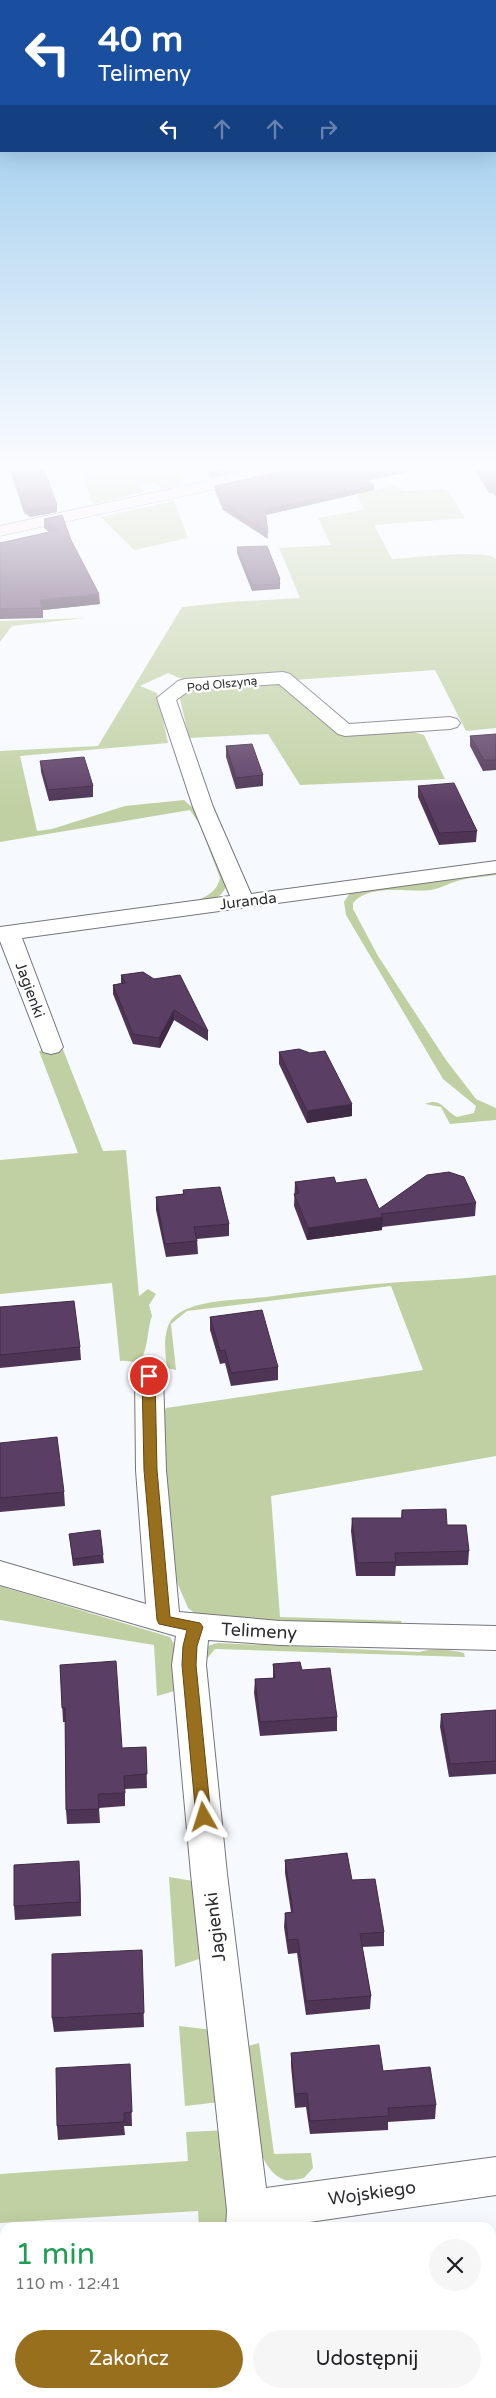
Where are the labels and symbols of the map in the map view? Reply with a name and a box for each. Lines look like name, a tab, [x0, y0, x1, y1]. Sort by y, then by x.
street label: Pod Olszyną	[186, 673, 258, 695]
street label: Juranda	[218, 889, 278, 913]
street label: Jagienki	[12, 960, 48, 1020]
pin	[128, 1355, 170, 1397]
street label: Telimeny	[220, 1618, 298, 1644]
position arrow	[177, 1790, 229, 1842]
street label: Jagienki	[200, 1891, 230, 1963]
street label: Wojskiego	[327, 2176, 417, 2210]

